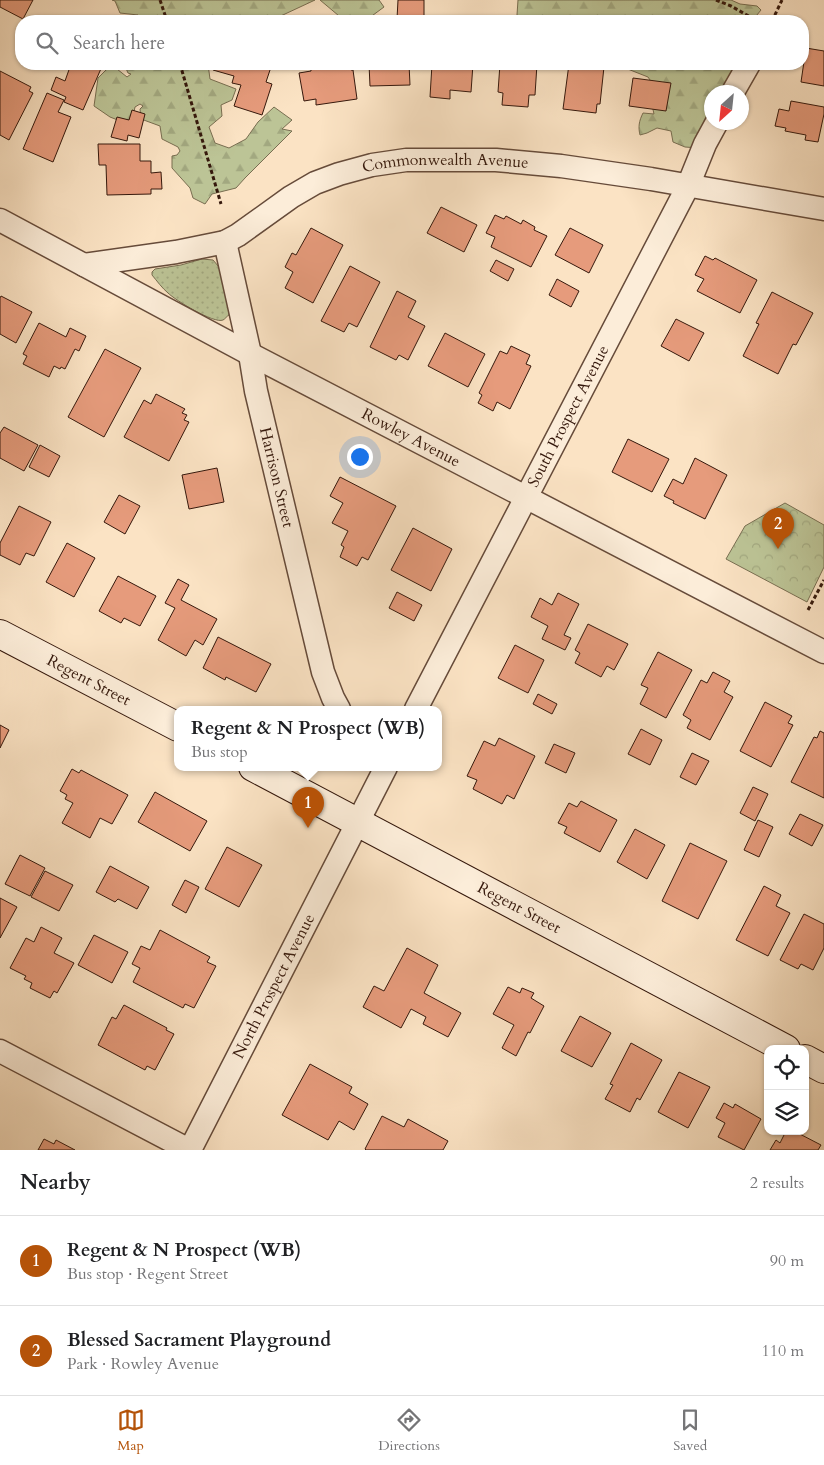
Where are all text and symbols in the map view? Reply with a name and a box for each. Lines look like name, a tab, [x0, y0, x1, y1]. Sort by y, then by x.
search box	[15, 15, 809, 70]
icon: search	[33, 29, 61, 57]
text: Search here	[73, 30, 165, 56]
north arrow	[704, 85, 749, 130]
street label: Commonwealth Avenue	[360, 149, 529, 178]
street label: South Prospect Avenue	[522, 341, 614, 491]
street label: Rowley Avenue	[358, 403, 464, 472]
street label: Harrison Street	[254, 425, 299, 530]
your location	[347, 444, 373, 470]
pin: 2	[762, 508, 794, 549]
street label: Regent Street	[43, 649, 134, 711]
popup	[174, 706, 442, 771]
text: Regent & N Prospect (WB)	[191, 715, 425, 741]
text: Bus stop	[191, 741, 248, 763]
pin: 1	[292, 787, 324, 828]
street label: Regent Street	[473, 877, 565, 939]
street label: North Prospect Avenue	[228, 910, 320, 1062]
map controls	[764, 1045, 809, 1135]
button: locate	[764, 1045, 809, 1090]
button: layers	[764, 1090, 809, 1135]
text: Nearby	[20, 1168, 91, 1197]
text: 2 results	[750, 1172, 804, 1194]
text: Regent & N Prospect (WB)	[67, 1237, 301, 1263]
text: 1	[32, 1250, 40, 1272]
text: 90 m	[770, 1250, 804, 1272]
text: Bus stop · Regent Street	[67, 1263, 228, 1285]
text: Blessed Sacrament Playground	[67, 1327, 331, 1353]
text: 2	[32, 1340, 40, 1362]
text: 110 m	[762, 1340, 804, 1362]
text: Park · Rowley Avenue	[67, 1353, 219, 1375]
tab: Map	[117, 1406, 145, 1455]
tab: Directions	[378, 1406, 440, 1455]
tab: Saved	[673, 1406, 707, 1455]

